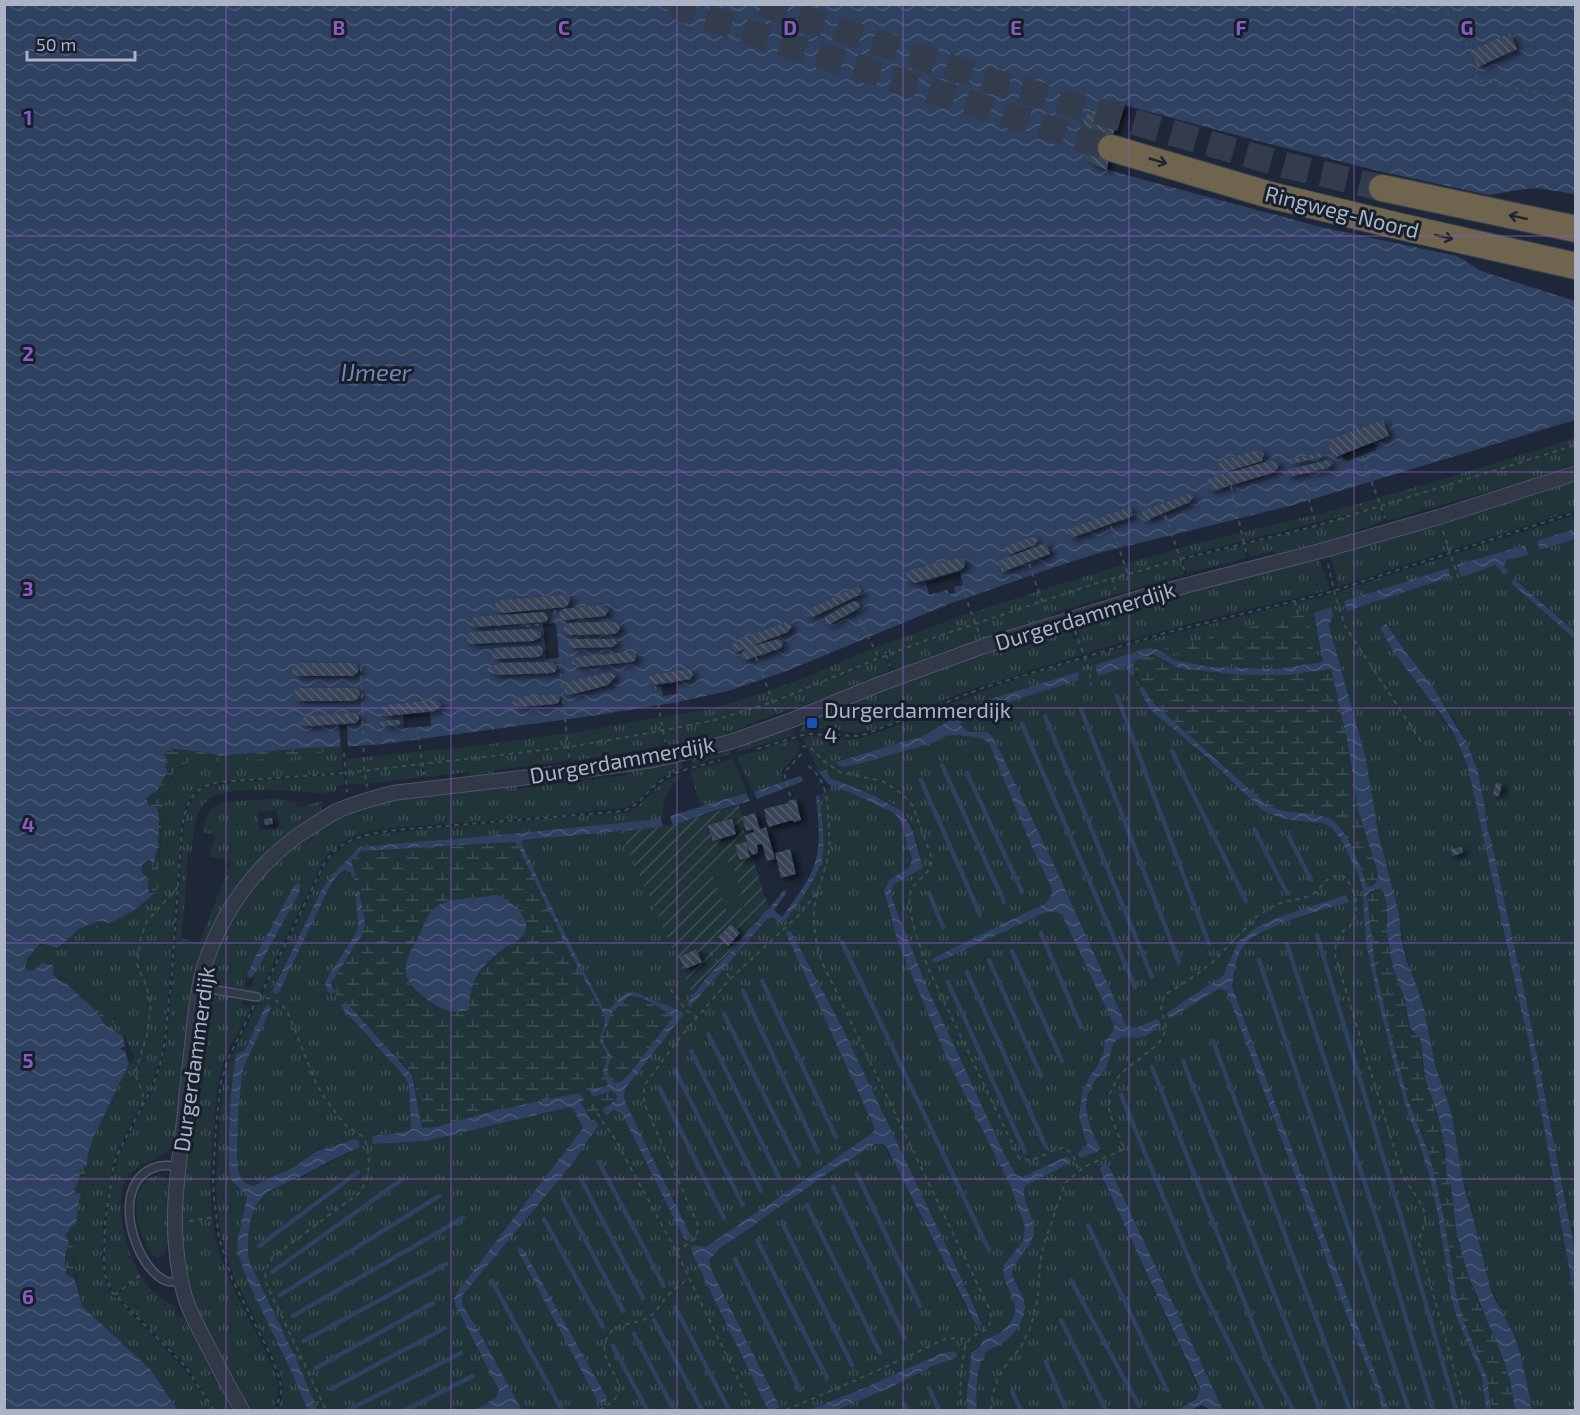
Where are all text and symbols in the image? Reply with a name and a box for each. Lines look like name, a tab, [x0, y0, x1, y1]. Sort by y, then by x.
text: B	[333, 15, 345, 39]
text: C	[558, 15, 570, 39]
text: D	[783, 15, 797, 39]
text: E	[1010, 15, 1022, 39]
text: F	[1235, 15, 1247, 39]
text: G	[1461, 15, 1473, 39]
scale bar	[27, 24, 135, 62]
text: 50 m	[36, 33, 76, 55]
text: 1	[24, 105, 32, 129]
one-way arrow	[1148, 156, 1167, 167]
street label: Ringweg-Noord	[1263, 179, 1422, 243]
one-way arrow	[1509, 211, 1528, 223]
one-way arrow	[1434, 231, 1453, 243]
text: 2	[22, 341, 34, 365]
water label: IJmeer	[341, 357, 412, 386]
street label: Durgerdammerdijk	[992, 575, 1178, 656]
text: 3	[22, 576, 34, 600]
place label: Durgerdammerdijk 4	[824, 696, 1011, 747]
marker: Durgerdammerdijk 4	[805, 716, 819, 730]
street label: Durgerdammerdijk	[528, 730, 716, 789]
text: 4	[22, 812, 35, 836]
street label: Durgerdammerdijk	[167, 965, 220, 1153]
text: 5	[22, 1048, 34, 1072]
text: 6	[22, 1284, 34, 1308]

